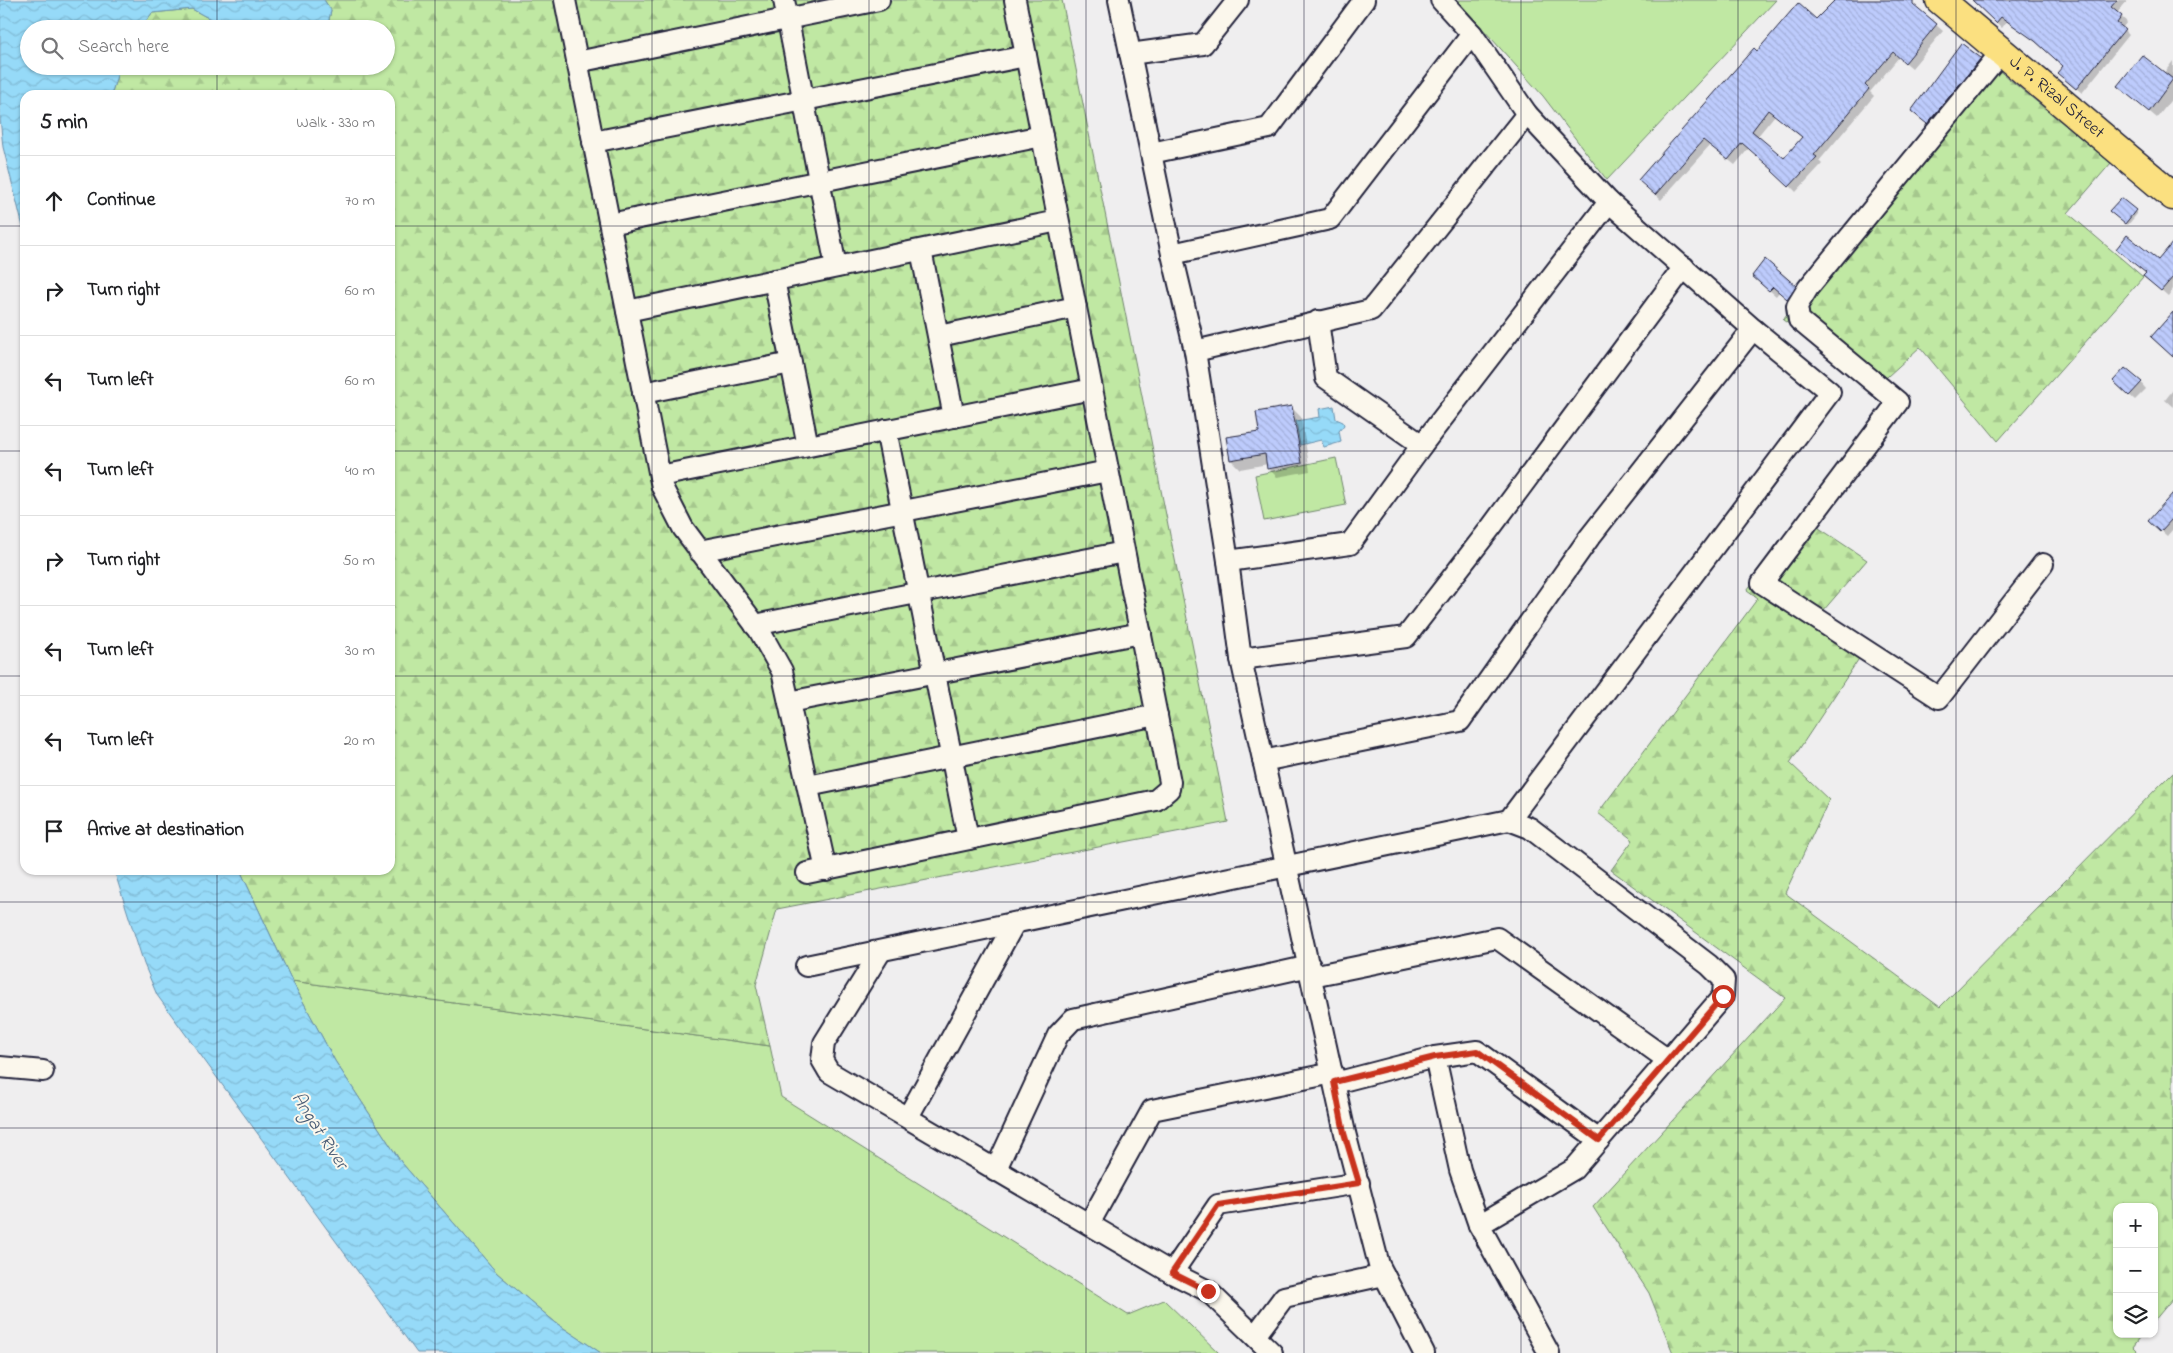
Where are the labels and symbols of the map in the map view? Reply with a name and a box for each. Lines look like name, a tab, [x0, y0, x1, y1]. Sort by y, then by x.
street label: J. P. Rizal Street	[2003, 50, 2110, 146]
route start	[1712, 985, 1735, 1008]
water label: Angat River	[283, 1087, 355, 1177]
route end	[1197, 1280, 1220, 1303]

